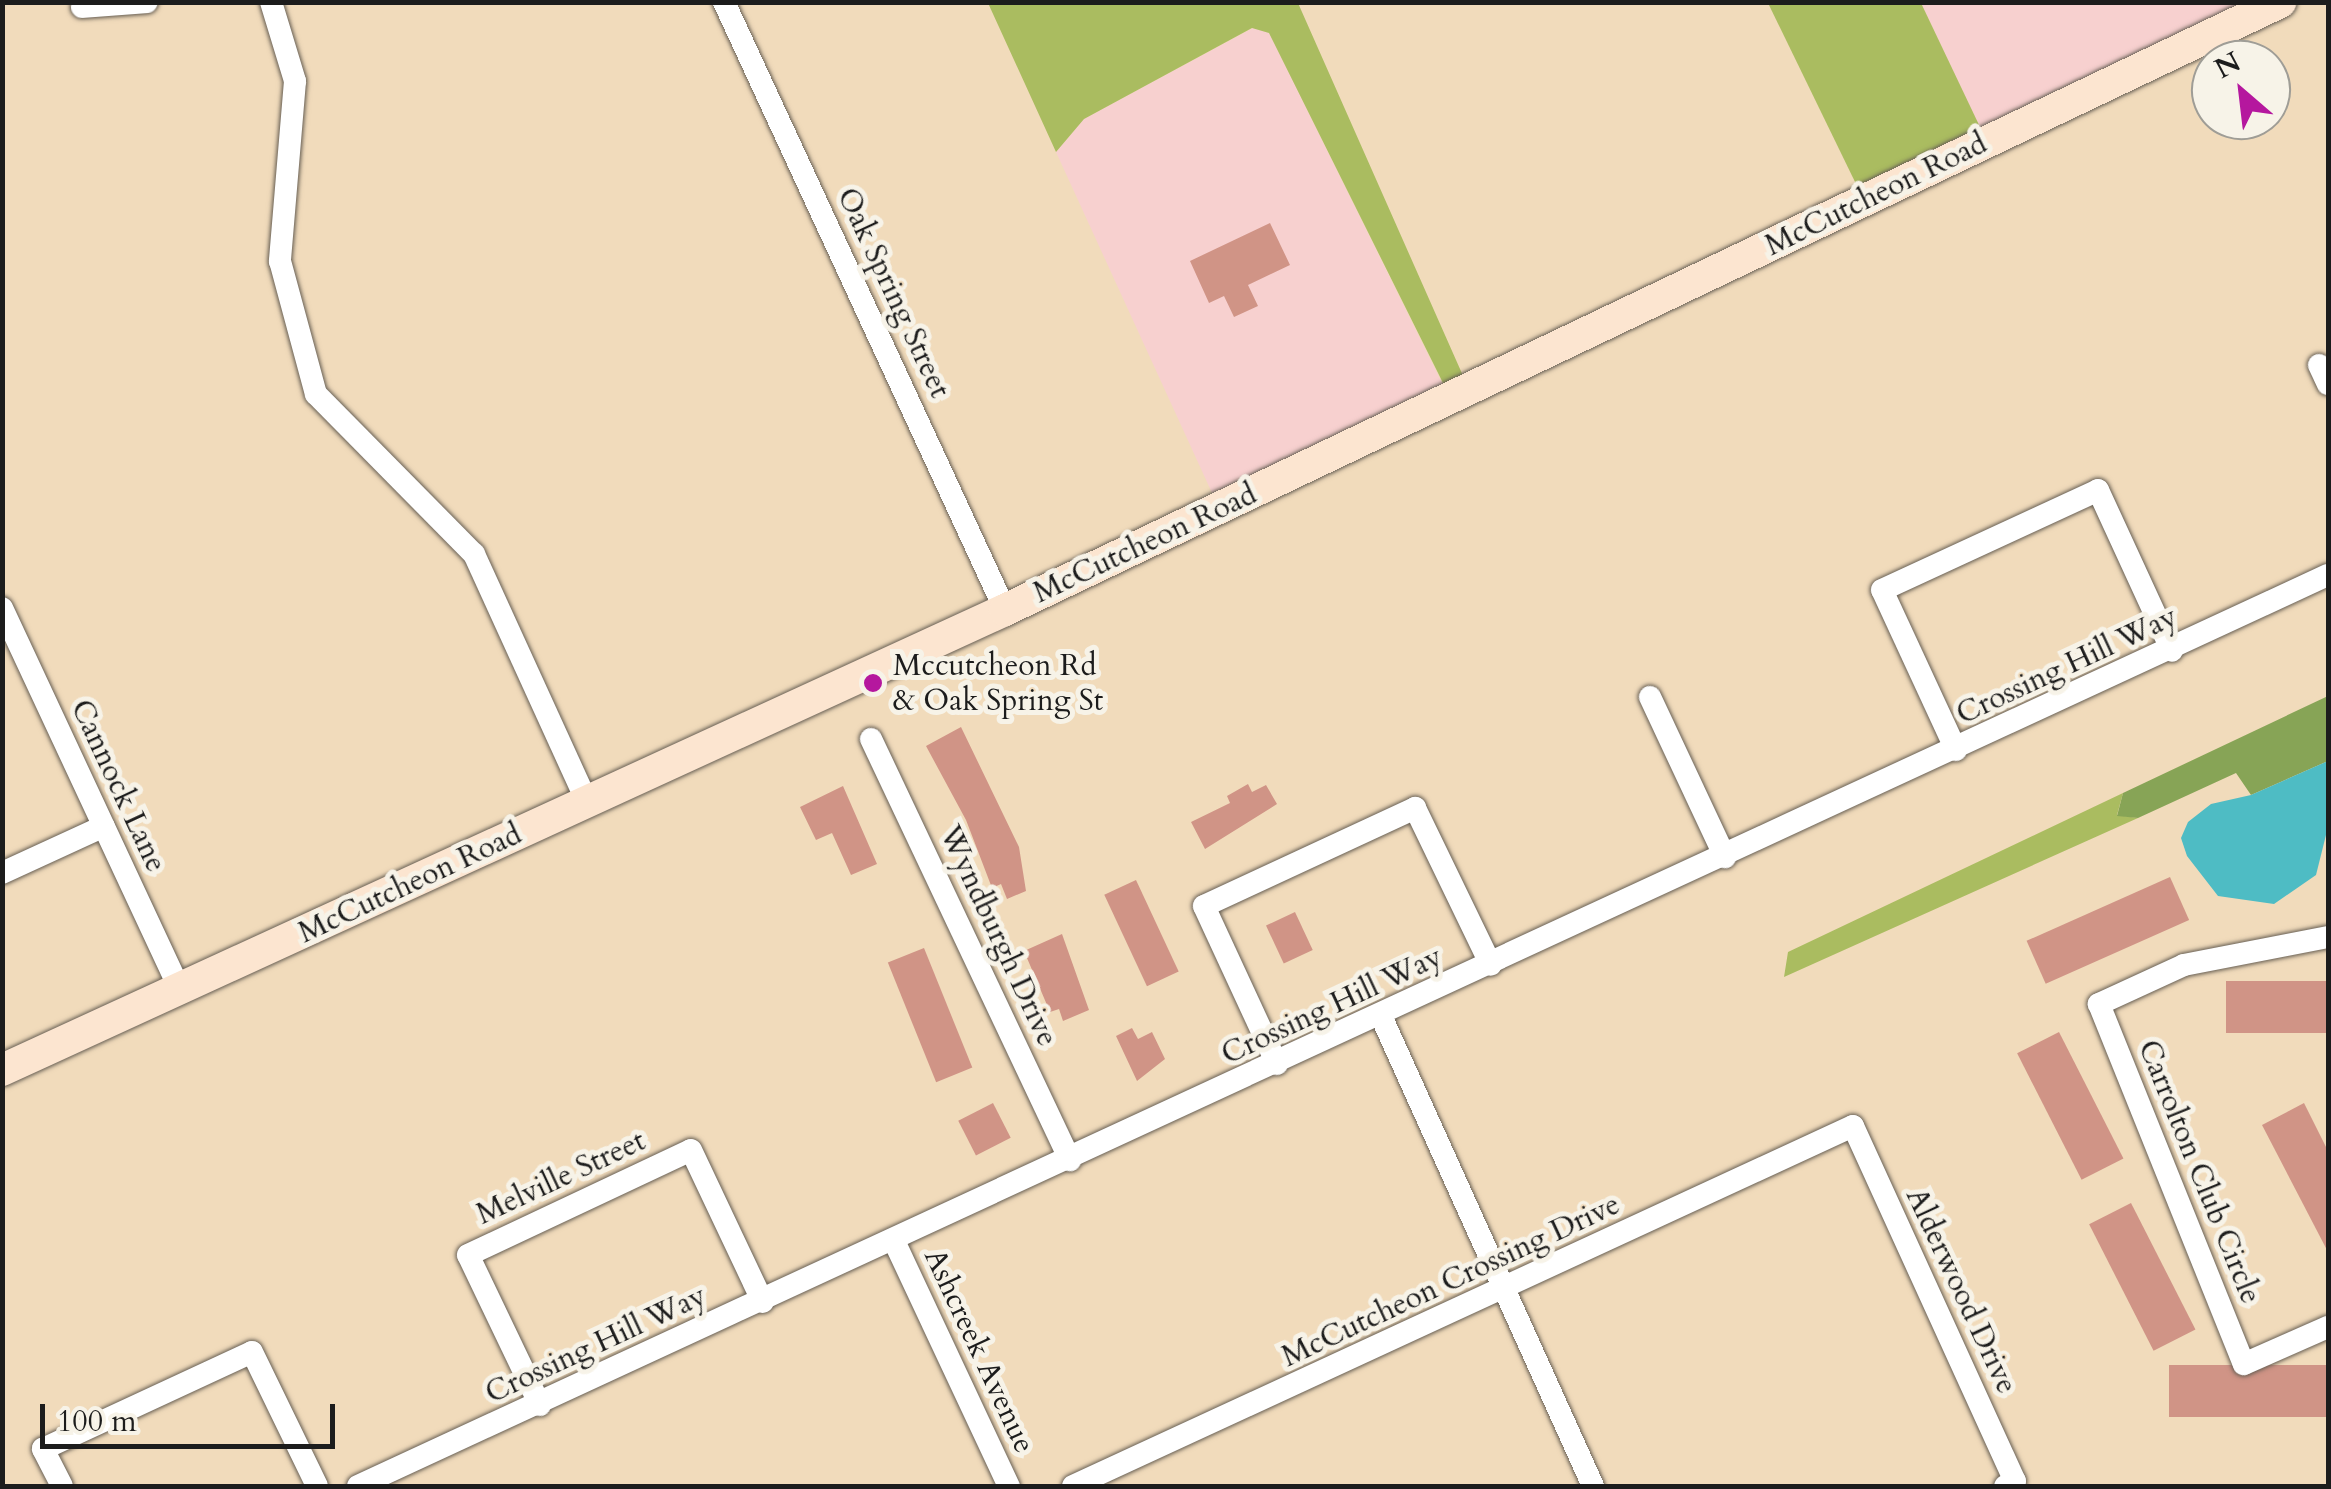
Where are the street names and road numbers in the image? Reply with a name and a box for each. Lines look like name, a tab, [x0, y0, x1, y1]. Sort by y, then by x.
street label: McCutcheon Road	[1759, 126, 1993, 264]
street label: Oak Spring Street	[829, 182, 957, 404]
street label: McCutcheon Road	[1028, 477, 1262, 611]
street label: Crossing Hill Way	[1951, 599, 2183, 733]
street label: Cannock Lane	[62, 694, 174, 878]
street label: McCutcheon Road	[293, 817, 527, 951]
street label: Wyndburgh Drive	[931, 820, 1065, 1052]
street label: Crossing Hill Way	[1216, 939, 1448, 1073]
street label: Carrolton Club Circle	[2130, 1035, 2268, 1309]
street label: Melville Street	[471, 1123, 651, 1233]
street label: Alderwood Drive	[1898, 1183, 2024, 1399]
street label: McCutcheon Crossing Drive	[1276, 1187, 1626, 1375]
street label: Ashcreek Avenue	[916, 1243, 1042, 1459]
street label: Crossing Hill Way	[480, 1278, 712, 1412]

